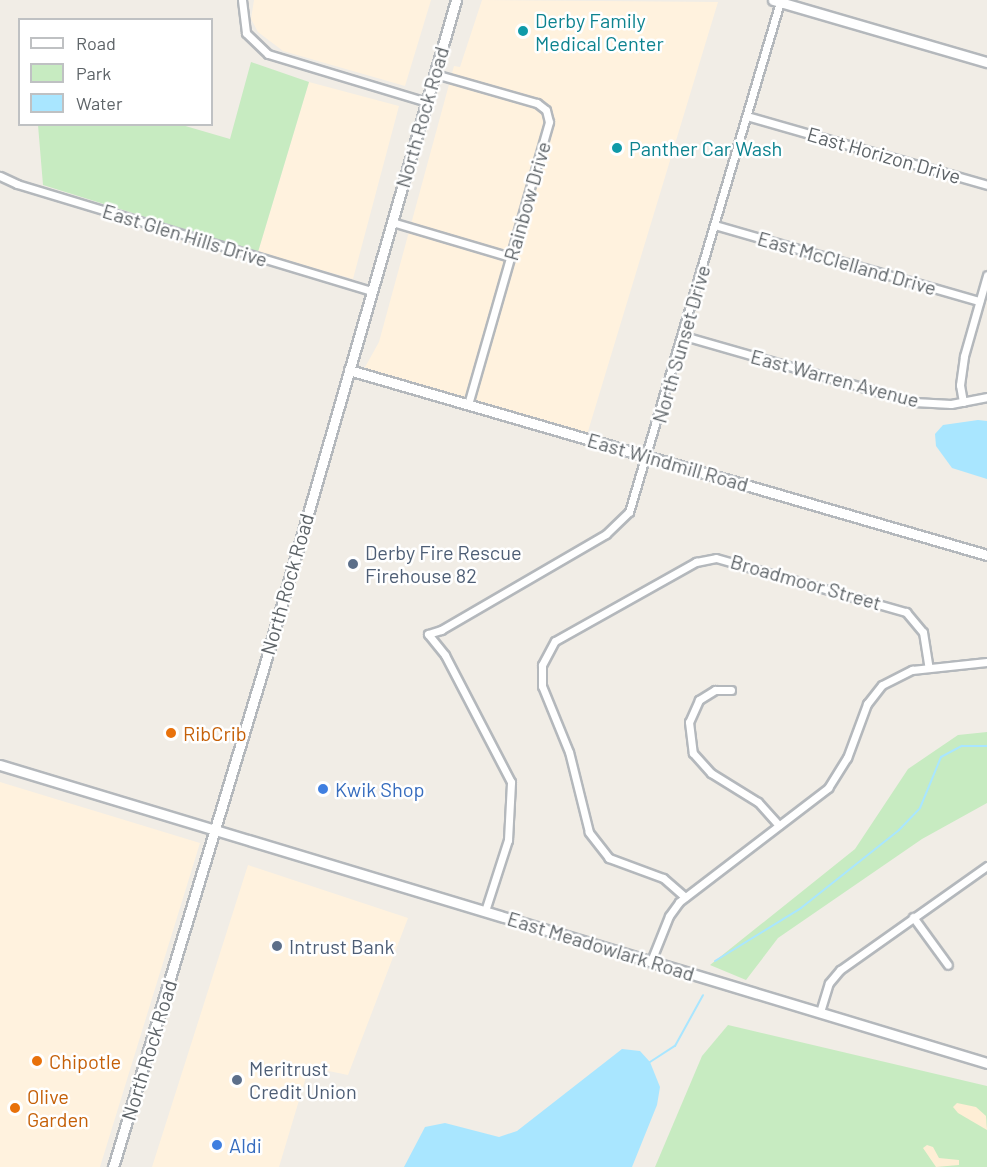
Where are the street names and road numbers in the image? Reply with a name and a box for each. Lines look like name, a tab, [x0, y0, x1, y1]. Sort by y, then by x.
street label: North Rock Road	[390, 44, 454, 190]
street label: East Horizon Drive	[804, 122, 964, 188]
street label: Rainbow Drive	[499, 139, 555, 263]
street label: East Glen Hills Drive	[100, 199, 270, 271]
street label: East McClelland Drive	[755, 226, 939, 300]
street label: North Sunset Drive	[647, 262, 715, 426]
street label: East Warren Avenue	[748, 344, 922, 412]
street label: East Windmill Road	[585, 428, 751, 496]
street label: North Rock Road	[255, 511, 319, 657]
street label: Broadmoor Street	[728, 549, 884, 615]
street label: East Meadowlark Road	[505, 906, 697, 986]
street label: North Rock Road	[116, 977, 182, 1123]

